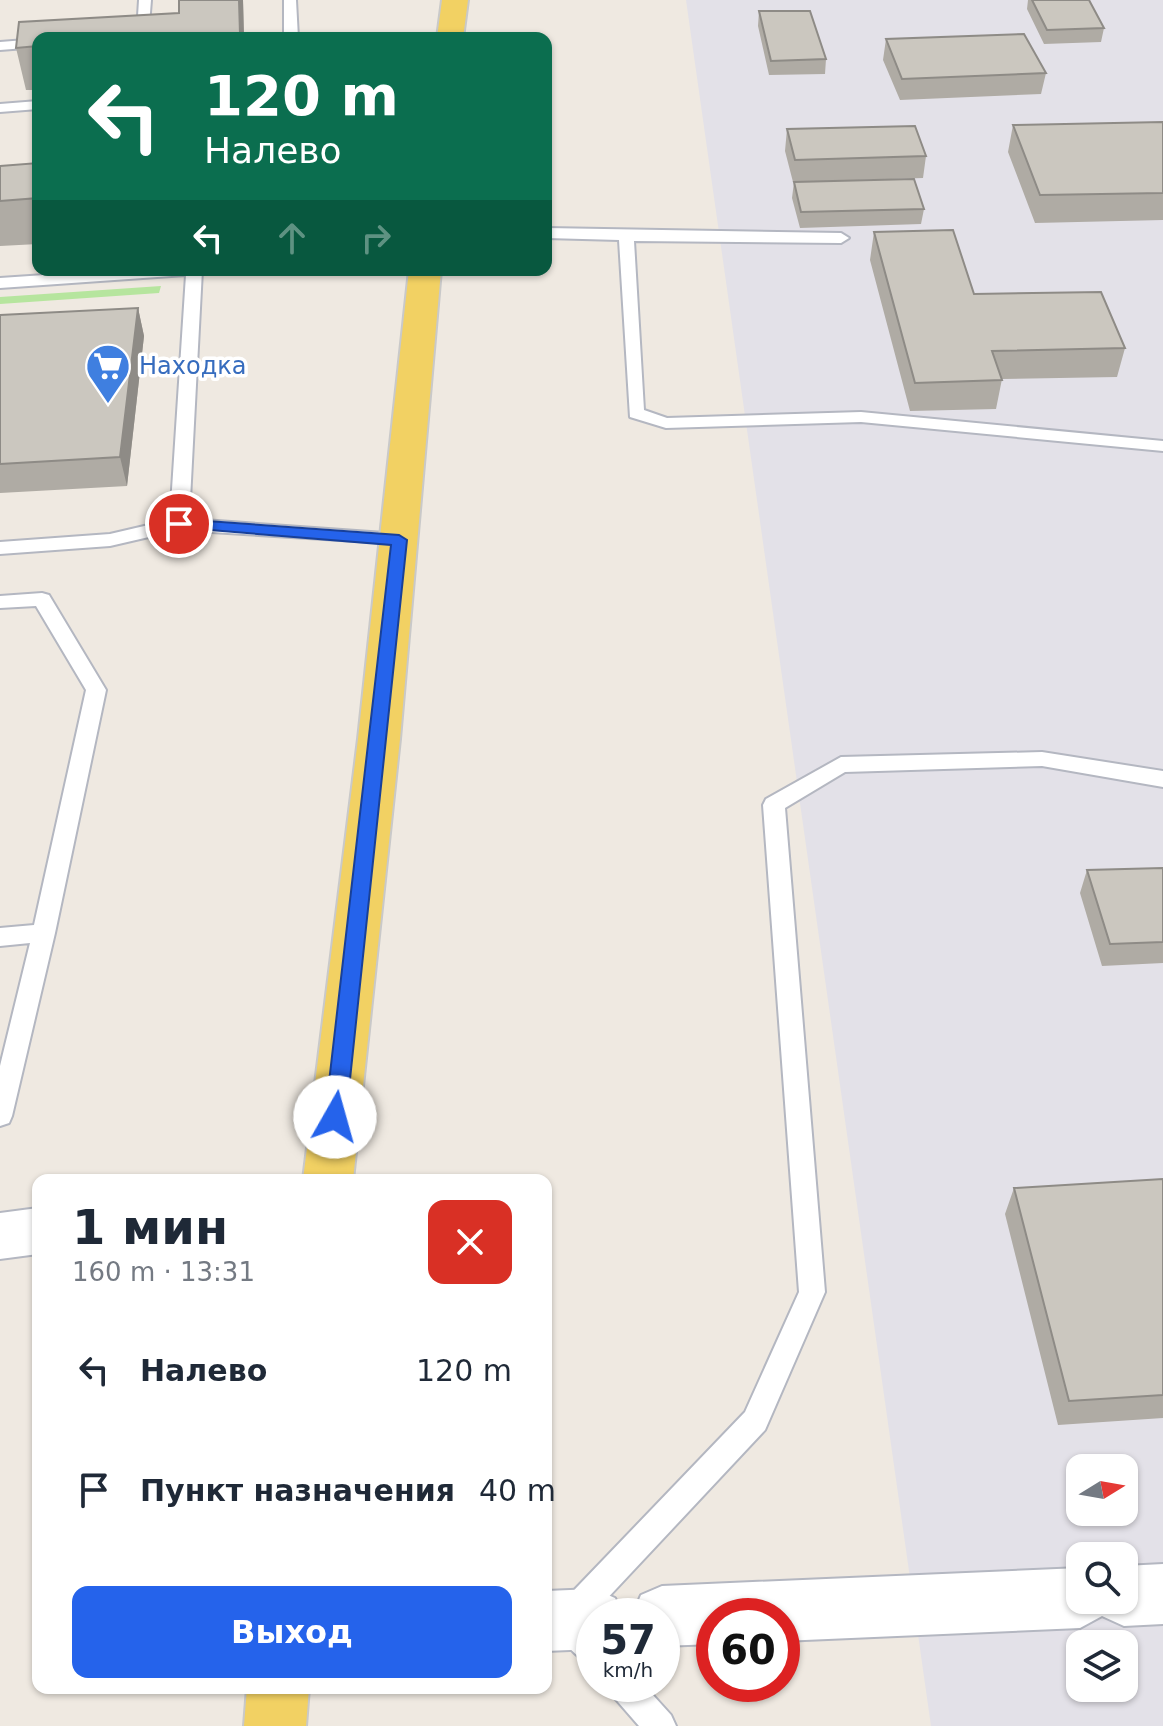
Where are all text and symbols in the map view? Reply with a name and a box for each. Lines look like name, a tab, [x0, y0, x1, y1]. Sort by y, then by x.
text: 120 m	[204, 63, 399, 128]
icon: left	[72, 64, 176, 168]
text: Налево	[204, 130, 342, 171]
icon: left	[186, 216, 230, 260]
icon: ahead	[270, 216, 314, 260]
icon: right	[354, 216, 398, 260]
supermarket icon: Находка	[84, 342, 132, 405]
place label: Находка	[139, 352, 246, 380]
pin	[145, 490, 213, 558]
icon: arrive	[157, 502, 201, 546]
position arrow	[293, 1075, 377, 1159]
text: 1 мин	[72, 1199, 228, 1255]
button: close	[428, 1200, 512, 1284]
text: 160 m · 13:31	[72, 1257, 255, 1287]
icon: left	[72, 1348, 116, 1392]
text: Налево	[140, 1353, 267, 1388]
text: 120 m	[416, 1353, 512, 1388]
north arrow	[1066, 1454, 1138, 1526]
map controls	[1066, 1454, 1138, 1702]
icon: arrive	[72, 1468, 116, 1512]
text: Пункт назначения	[140, 1473, 455, 1508]
text: 40 m	[479, 1473, 556, 1508]
button: search	[1066, 1542, 1138, 1614]
button: Выход	[72, 1586, 512, 1678]
speed limit sign: 60	[696, 1598, 800, 1702]
text: 57	[600, 1617, 656, 1663]
button: layers	[1066, 1630, 1138, 1702]
text: km/h	[603, 1658, 653, 1682]

